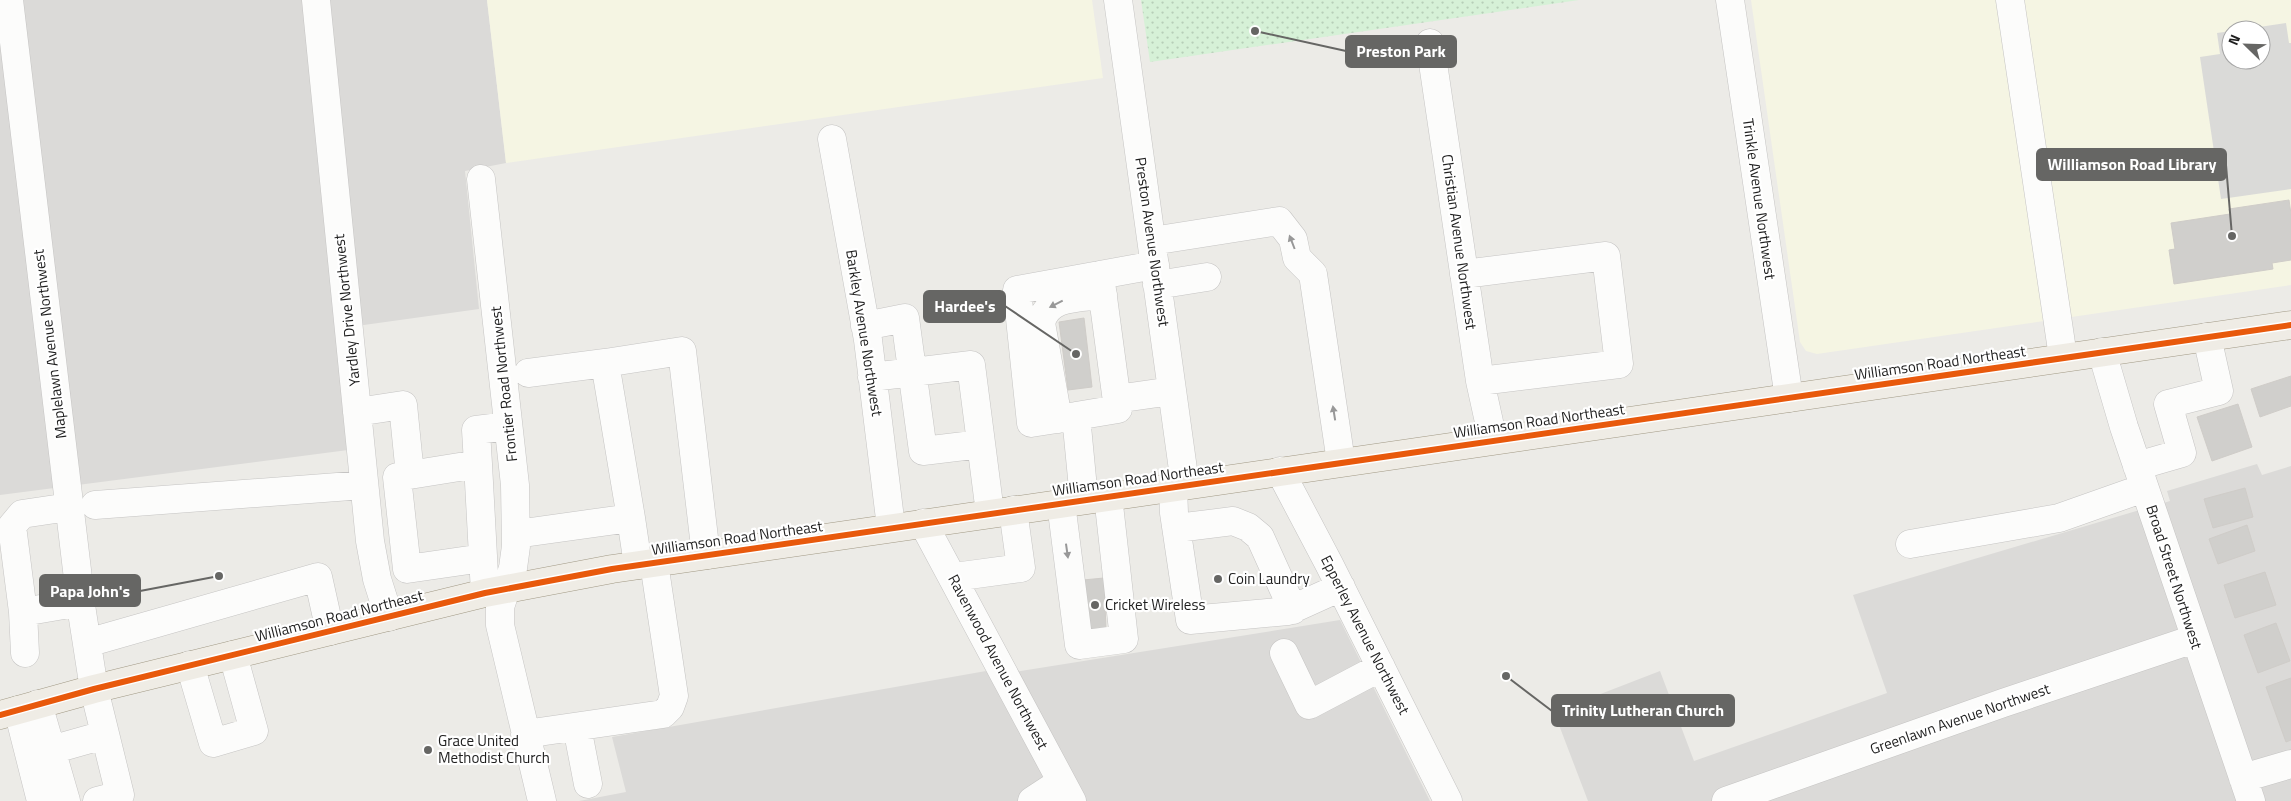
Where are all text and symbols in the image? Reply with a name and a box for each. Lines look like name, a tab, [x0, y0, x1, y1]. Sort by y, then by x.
north arrow	[2221, 20, 2271, 70]
text: N	[2222, 31, 2245, 48]
callout: Preston Park	[1346, 36, 1456, 67]
text: Preston Park	[1356, 39, 1447, 63]
street label: Trinkle Avenue Northwest	[1737, 117, 1782, 282]
callout: Williamson Road Library	[2037, 149, 2226, 180]
text: Williamson Road Library	[2047, 152, 2217, 176]
street label: Christian Avenue Northwest	[1436, 153, 1483, 332]
street label: Preston Avenue Northwest	[1129, 156, 1176, 329]
street label: Yardley Drive Northwest	[327, 232, 366, 387]
one-way arrow	[1288, 235, 1296, 249]
street label: Maplelawn Avenue Northwest	[26, 247, 73, 440]
street label: Barkley Avenue Northwest	[840, 248, 889, 419]
callout: Hardee's	[924, 291, 1005, 322]
text: Hardee's	[934, 294, 996, 318]
one-way arrow	[1048, 300, 1063, 308]
street label: Frontier Road Northwest	[484, 304, 523, 463]
street label: Williamson Road Northeast	[1853, 339, 2028, 386]
street label: Williamson Road Northeast	[1452, 397, 1627, 444]
one-way arrow	[1330, 405, 1338, 421]
street label: Williamson Road Northeast	[1051, 455, 1226, 502]
street label: Broad Street Northwest	[2140, 502, 2209, 653]
street label: Williamson Road Northeast	[650, 514, 825, 561]
one-way arrow	[1063, 543, 1071, 559]
street label: Epperley Avenue Northwest	[1315, 551, 1416, 719]
place label: Coin Laundry	[1228, 567, 1310, 590]
street label: Ravenwood Avenue Northwest	[942, 570, 1055, 754]
marker: Coin Laundry	[1212, 573, 1224, 585]
callout: Papa John's	[40, 575, 140, 606]
text: Papa John's	[50, 579, 130, 603]
street label: Williamson Road Northeast	[252, 583, 426, 648]
place label: Cricket Wireless	[1105, 593, 1205, 616]
marker: Cricket Wireless	[1089, 599, 1101, 611]
street label: Greenlawn Avenue Northwest	[1867, 677, 2054, 760]
callout: Trinity Lutheran Church	[1552, 695, 1734, 726]
text: Trinity Lutheran Church	[1562, 698, 1724, 722]
place label: Grace United Methodist Church	[438, 729, 550, 769]
marker: Grace United Methodist Church	[422, 744, 434, 756]

